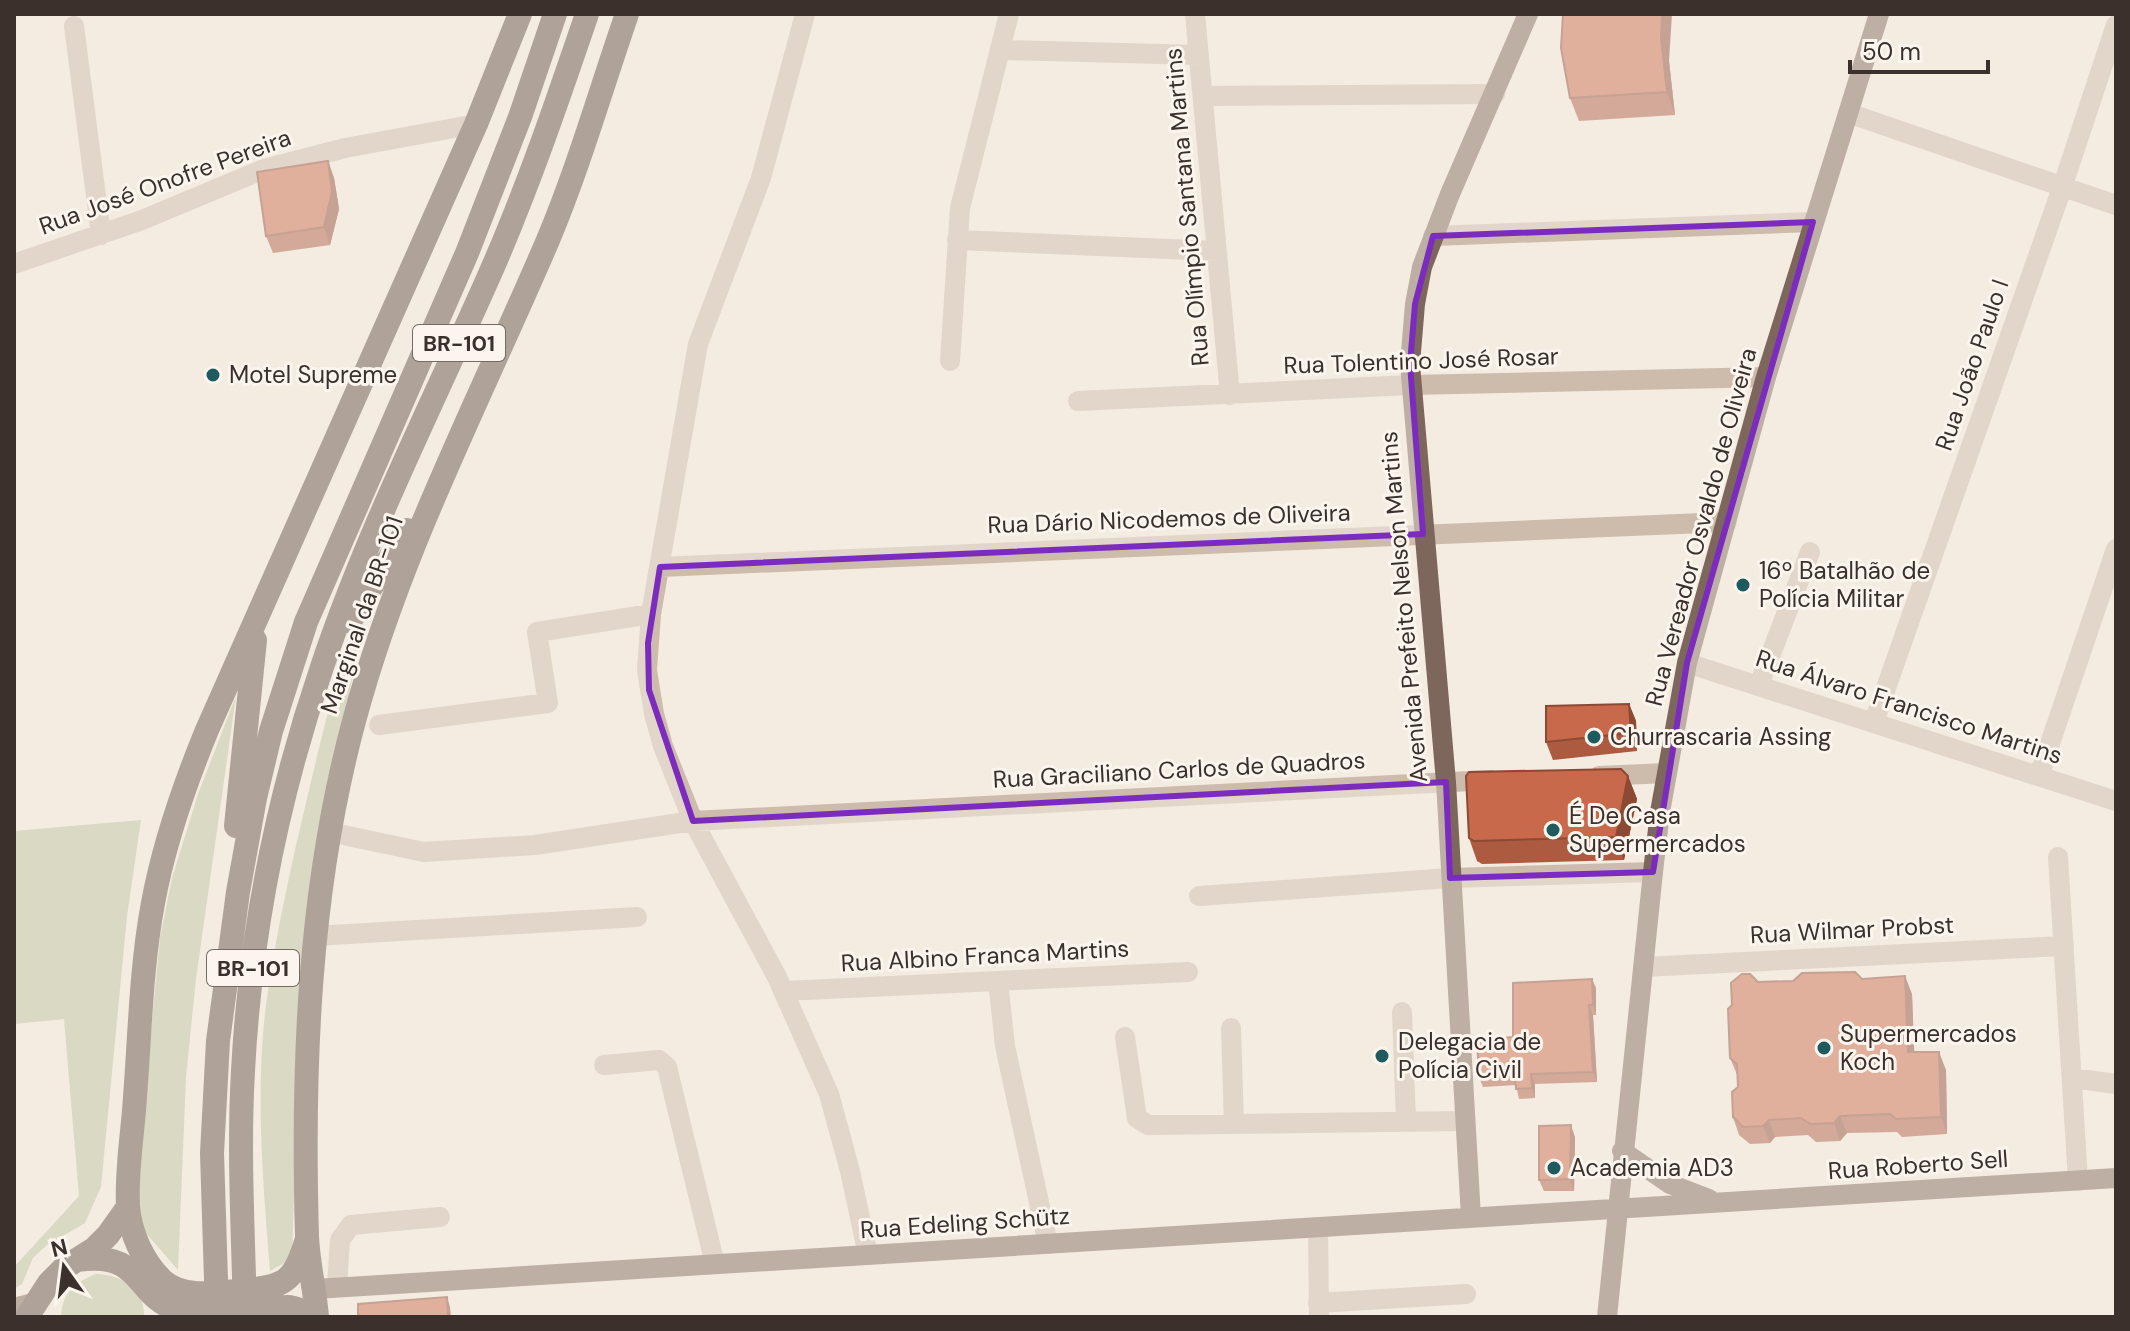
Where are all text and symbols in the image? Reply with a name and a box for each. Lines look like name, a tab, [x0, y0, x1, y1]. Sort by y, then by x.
scale bar	[1850, 24, 1988, 74]
text: 50 m	[1862, 36, 1921, 67]
street label: Rua Olímpio Santana Martins	[1157, 47, 1216, 367]
street label: Rua José Onofre Pereira	[35, 122, 295, 242]
street label: Rua João Paulo I	[1928, 275, 2015, 455]
road number: BR-101	[413, 325, 505, 361]
street label: Rua Tolentino José Rosar	[1283, 340, 1559, 381]
street label: Rua Vereador Osvaldo de Oliveira	[1638, 344, 1763, 709]
place label: Motel Supreme	[229, 359, 397, 390]
marker: Motel Supreme	[204, 366, 222, 384]
street label: Avenida Prefeito Nelson Martins	[1373, 430, 1434, 784]
street label: Rua Dário Nicodemos de Oliveira	[987, 497, 1351, 540]
street label: Marginal da BR-101	[313, 512, 410, 718]
place label: 16º Batalhão de Polícia Militar	[1759, 555, 1930, 614]
marker: 16º Batalhão de Polícia Militar	[1734, 576, 1752, 594]
street label: Rua Álvaro Francisco Martins	[1752, 642, 2066, 771]
place label: Churrascaria Assing	[1610, 721, 1831, 752]
marker: Churrascaria Assing	[1585, 728, 1603, 746]
street label: Rua Graciliano Carlos de Quadros	[992, 744, 1366, 795]
place label: É De Casa Supermercados	[1569, 800, 1746, 859]
marker: É De Casa Supermercados	[1544, 821, 1562, 839]
street label: Rua Wilmar Probst	[1749, 909, 1955, 950]
street label: Rua Albino Franca Martins	[840, 932, 1130, 979]
road number: BR-101	[207, 950, 299, 986]
place label: Supermercados Koch	[1840, 1018, 2017, 1077]
place label: Delegacia de Polícia Civil	[1398, 1026, 1541, 1085]
marker: Supermercados Koch	[1815, 1039, 1833, 1057]
marker: Delegacia de Polícia Civil	[1373, 1047, 1391, 1065]
street label: Rua Roberto Sell	[1827, 1143, 2009, 1186]
place label: Academia AD3	[1570, 1152, 1734, 1183]
marker: Academia AD3	[1545, 1159, 1563, 1177]
street label: Rua Edeling Schütz	[859, 1200, 1071, 1245]
north arrow	[24, 1227, 104, 1307]
text: N	[48, 1232, 71, 1264]

